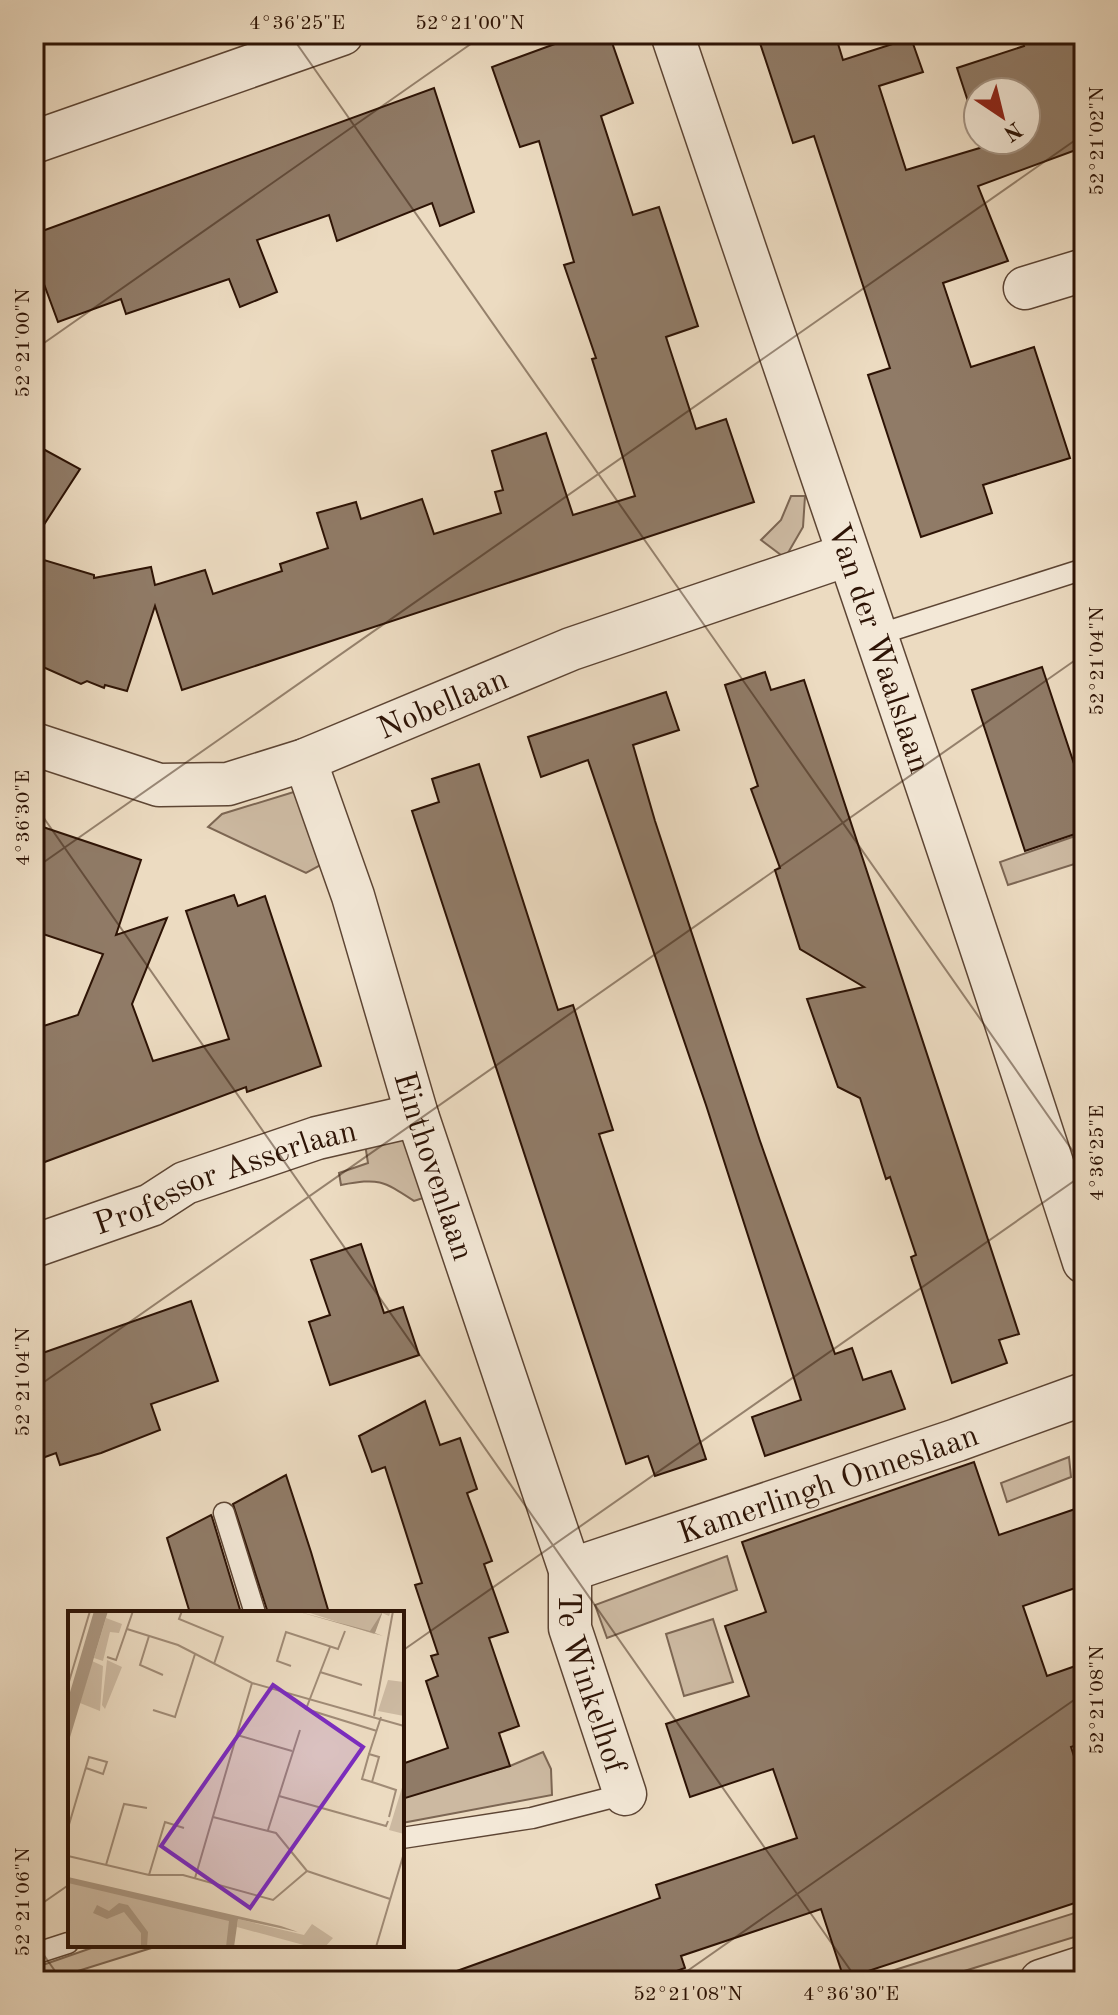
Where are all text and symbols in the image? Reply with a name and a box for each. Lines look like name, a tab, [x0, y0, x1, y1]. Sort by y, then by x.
text: 4°36'25"E	[249, 14, 345, 34]
text: 52°21'00"N	[415, 14, 525, 34]
north arrow	[962, 76, 1042, 156]
text: 52°21'02"N	[1088, 86, 1108, 196]
text: N	[999, 117, 1026, 145]
text: 52°21'00"N	[14, 288, 34, 398]
street label: Van der Waalslaan	[820, 520, 934, 777]
text: 52°21'04"N	[1088, 606, 1108, 716]
street label: Nobellaan	[374, 664, 513, 747]
text: 4°36'30"E	[14, 770, 34, 866]
street label: Einthovenlaan	[386, 1069, 478, 1265]
text: 4°36'25"E	[1088, 1105, 1108, 1201]
street label: Professor Asserlaan	[90, 1116, 360, 1243]
text: 52°21'04"N	[14, 1327, 34, 1437]
street label: Kamerlingh Onneslaan	[675, 1421, 983, 1551]
street label: Te Winkelhof	[551, 1592, 630, 1779]
inset map	[68, 1611, 404, 1947]
text: 52°21'08"N	[1088, 1645, 1108, 1755]
text: 52°21'06"N	[14, 1847, 34, 1957]
text: 52°21'08"N	[633, 1985, 743, 2005]
text: 4°36'30"E	[803, 1985, 899, 2005]

